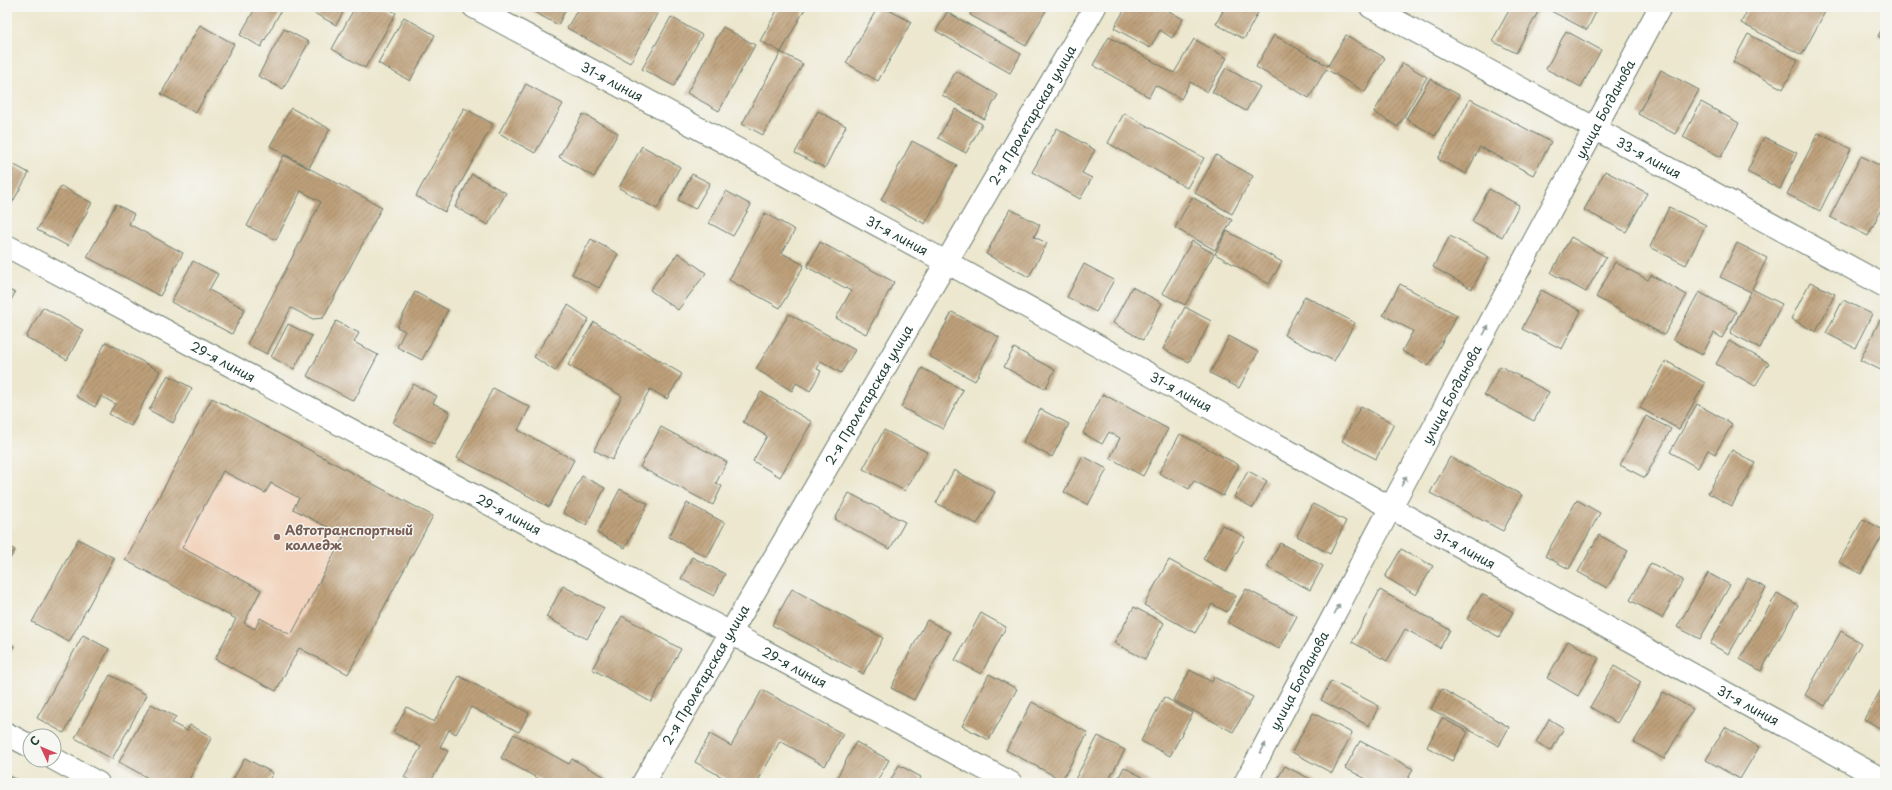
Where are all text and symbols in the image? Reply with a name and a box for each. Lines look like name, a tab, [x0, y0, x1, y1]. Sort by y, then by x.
street label: 2-я Пролетарская улица	[984, 41, 1081, 189]
street label: улица Богданова	[1570, 55, 1639, 162]
street label: 31-я линия	[578, 57, 647, 106]
street label: 33-я линия	[1613, 132, 1685, 183]
street label: 31-я линия	[863, 211, 932, 260]
street label: 2-я Пролетарская улица	[820, 320, 917, 468]
one-way arrow	[1483, 324, 1489, 336]
street label: 29-я линия	[187, 336, 259, 386]
street label: улица Богданова	[1417, 341, 1486, 447]
street label: 31-я линия	[1147, 367, 1216, 416]
one-way arrow	[1401, 476, 1408, 487]
street label: 29-я линия	[473, 489, 545, 539]
place label: Автотранспортный колледж	[285, 520, 413, 554]
street label: 31-я линия	[1430, 523, 1499, 573]
marker: Автотранспортный колледж	[272, 532, 282, 542]
street label: 2-я Пролетарская улица	[657, 600, 754, 748]
one-way arrow	[1334, 603, 1340, 614]
street label: улица Богданова	[1265, 626, 1333, 733]
street label: 29-я линия	[759, 642, 831, 692]
street label: 31-я линия	[1714, 680, 1783, 730]
north arrow	[22, 728, 62, 768]
text: С	[25, 732, 43, 750]
one-way arrow	[1260, 743, 1267, 754]

